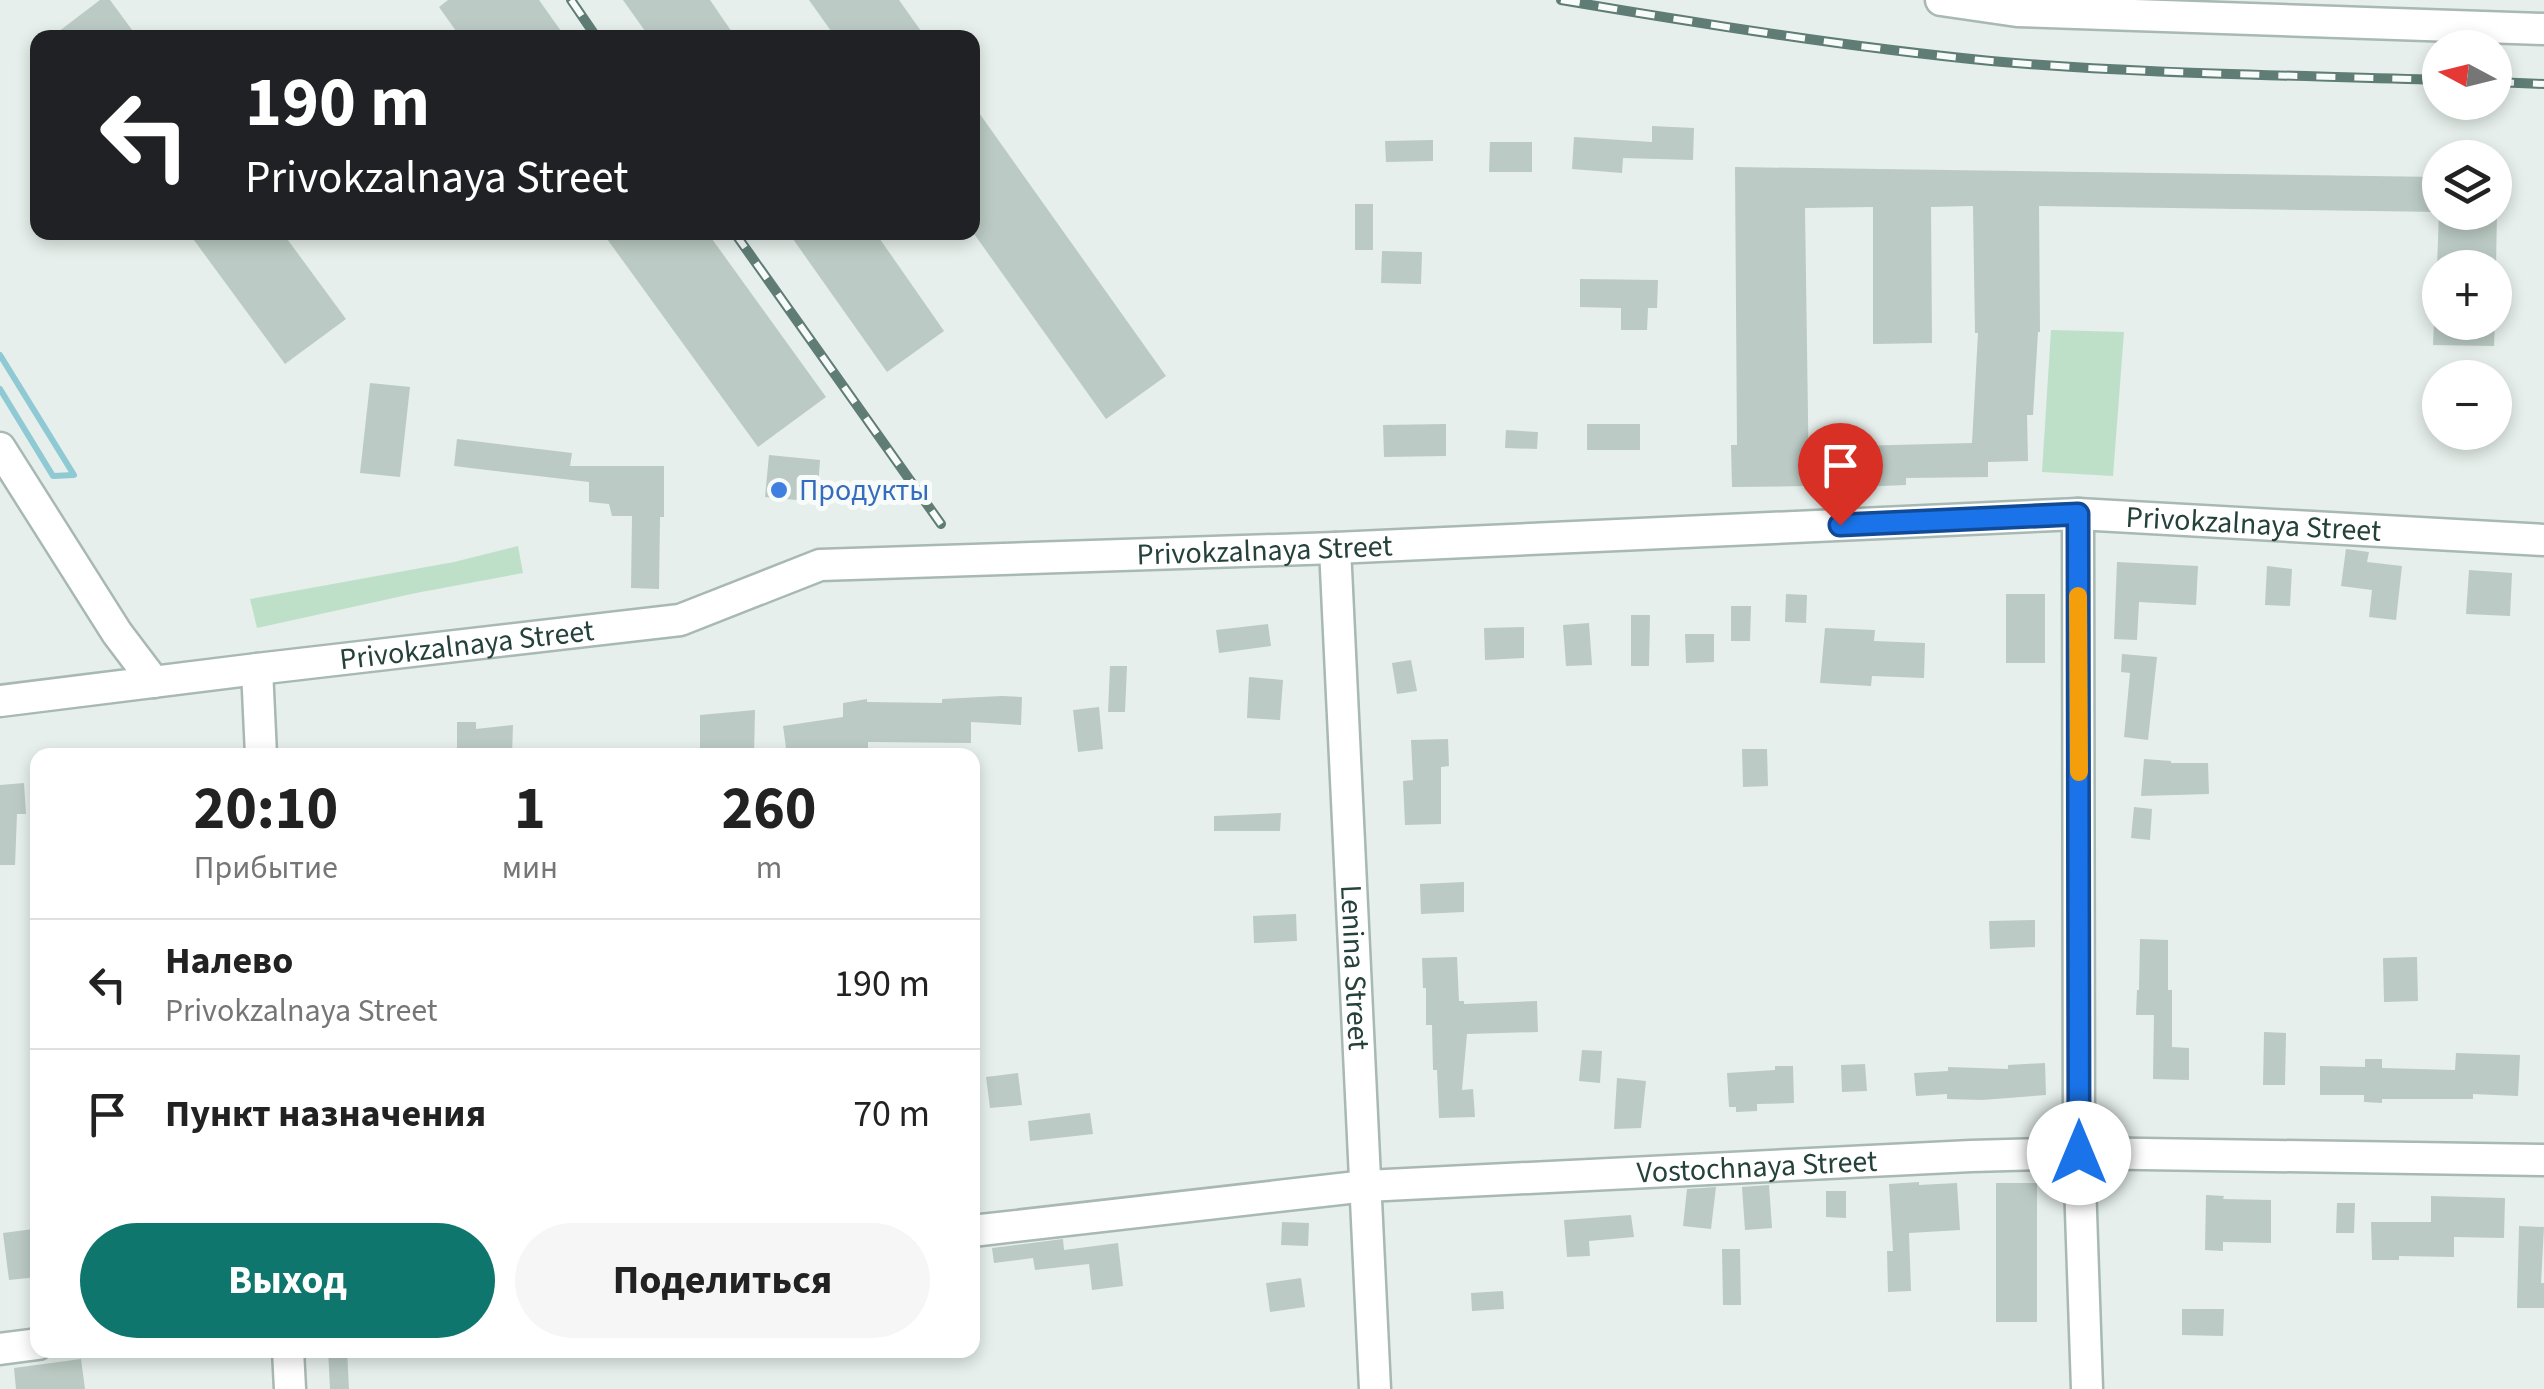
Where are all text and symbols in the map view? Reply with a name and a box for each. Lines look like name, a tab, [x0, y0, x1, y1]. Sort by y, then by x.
north arrow	[2422, 30, 2512, 120]
map controls	[2422, 30, 2512, 450]
text: 190 m	[245, 53, 430, 153]
icon: left	[80, 70, 210, 200]
button: layers	[2422, 140, 2512, 230]
text: Privokzalnaya Street	[245, 146, 628, 210]
button: +	[2422, 250, 2512, 340]
button: −	[2422, 360, 2512, 450]
pin	[1798, 423, 1883, 526]
icon: arrive	[1813, 438, 1868, 493]
place label: Продукты	[799, 469, 930, 512]
marker: Продукты	[768, 479, 790, 501]
street label: Privokzalnaya Street	[2125, 495, 2382, 552]
street label: Privokzalnaya Street	[1136, 524, 1393, 576]
street label: Privokzalnaya Street	[337, 609, 596, 681]
text: 20:10	[193, 767, 338, 852]
text: 1	[514, 767, 546, 852]
text: 260	[721, 767, 817, 852]
text: Прибытие	[194, 845, 338, 891]
text: мин	[502, 845, 558, 891]
text: m	[756, 845, 782, 891]
street label: Lenina Street	[1330, 884, 1380, 1051]
text: Налево	[165, 934, 293, 988]
icon: left	[80, 957, 135, 1012]
text: 190 m	[834, 957, 930, 1011]
text: Privokzalnaya Street	[165, 988, 438, 1034]
icon: arrive	[80, 1087, 135, 1142]
text: Пункт назначения	[165, 1087, 486, 1141]
text: 70 m	[853, 1087, 930, 1141]
position arrow	[2027, 1101, 2131, 1205]
street label: Vostochnaya Street	[1636, 1139, 1878, 1194]
button: Выход	[80, 1223, 495, 1338]
button: Поделиться	[515, 1223, 930, 1338]

